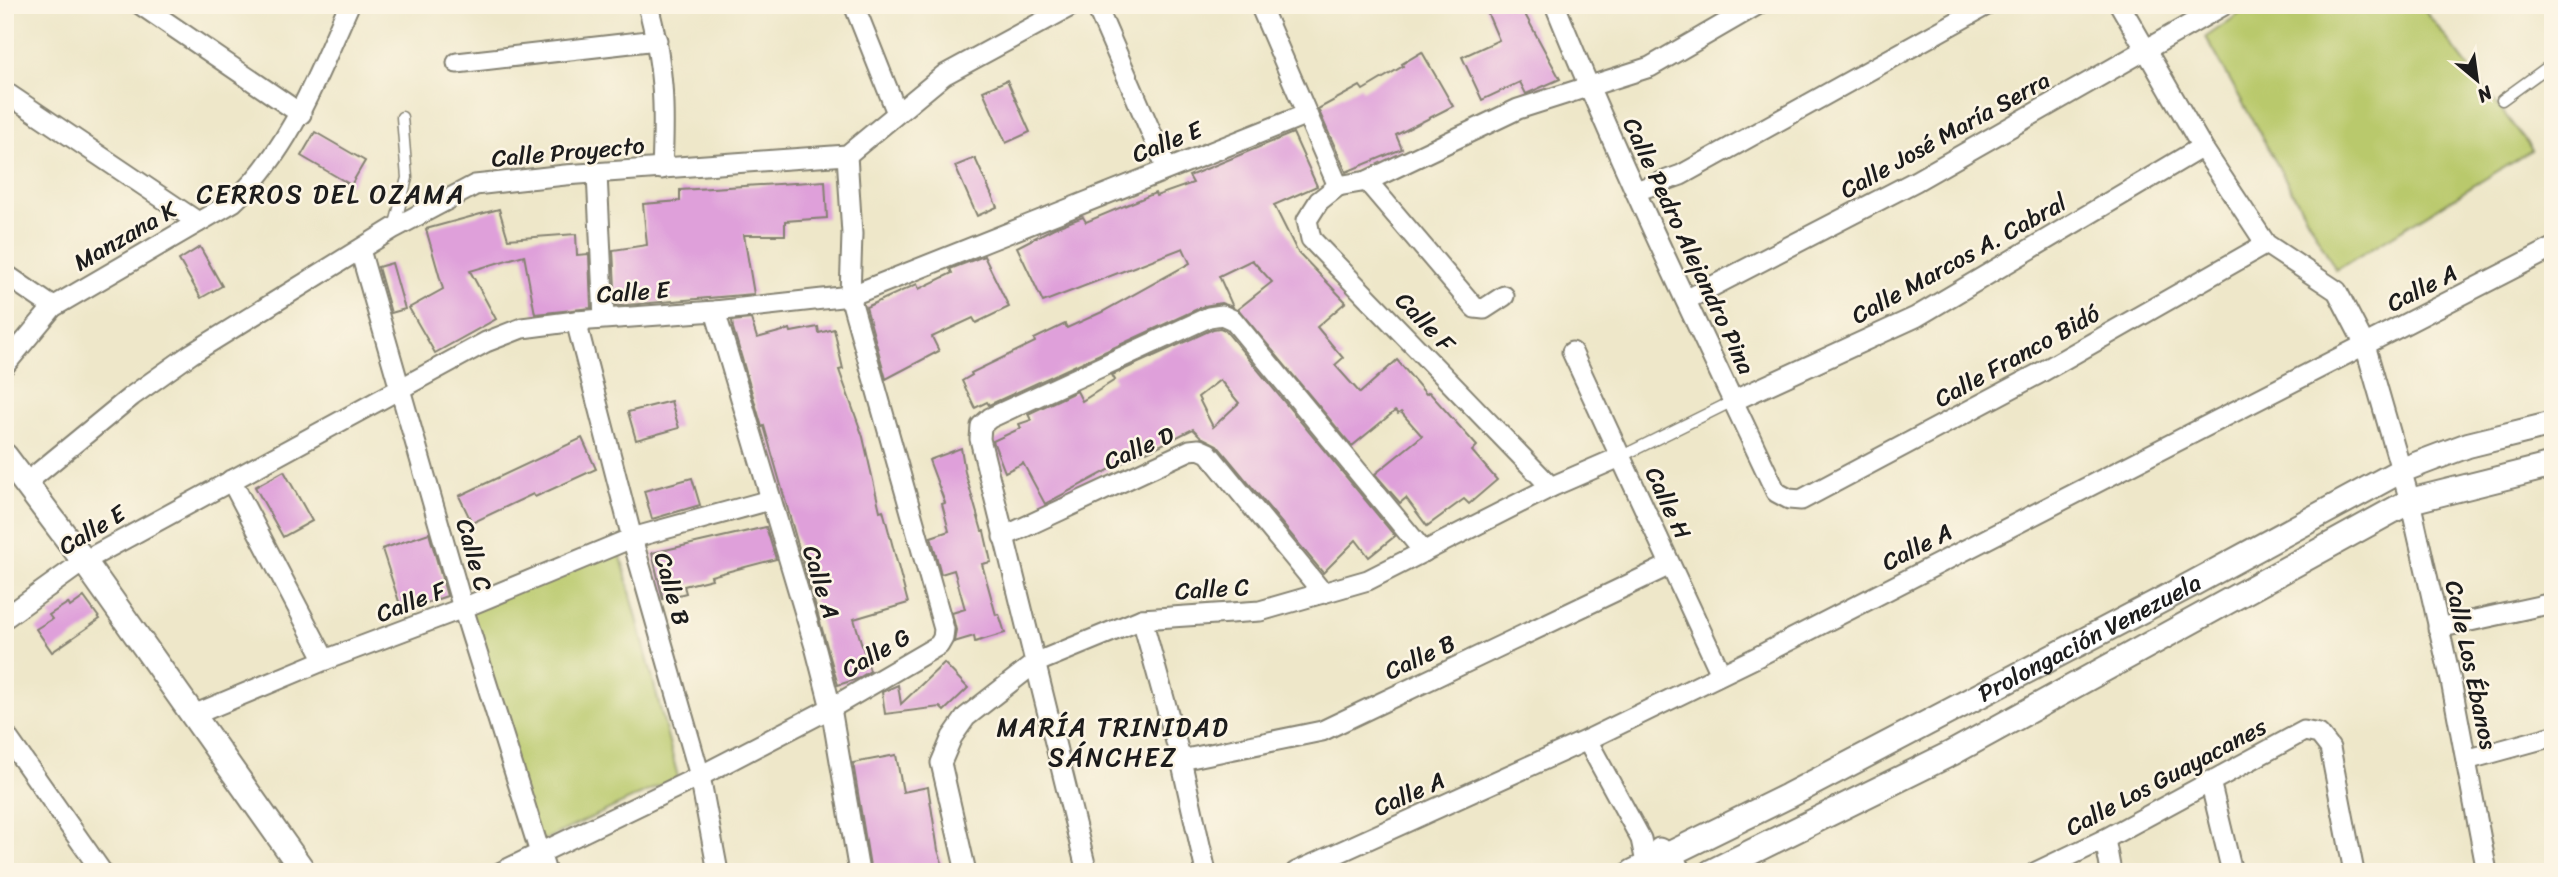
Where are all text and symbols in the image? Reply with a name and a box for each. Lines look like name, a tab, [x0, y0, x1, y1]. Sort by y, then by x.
north arrow	[2442, 46, 2512, 116]
street label: Calle José María Serra	[1832, 60, 2058, 210]
text: N	[2471, 76, 2500, 112]
street label: Calle E	[1125, 108, 1210, 175]
street label: Calle Pedro Alejandro Pina	[1611, 110, 1767, 382]
street label: Calle Proyecto	[490, 124, 646, 180]
district label: CERROS DEL OZAMA	[197, 171, 465, 217]
street label: Calle Marcos A. Cabral	[1843, 182, 2076, 336]
street label: Manzana K	[65, 189, 186, 283]
street label: Calle A	[2379, 252, 2465, 324]
street label: Calle E	[595, 268, 672, 315]
street label: Calle F	[1385, 281, 1467, 364]
street label: Calle Franco Bidó	[1926, 293, 2108, 419]
street label: Calle D	[1097, 414, 1182, 482]
street label: Calle H	[1633, 460, 1703, 546]
street label: Calle E	[50, 492, 135, 567]
street label: Calle A	[1874, 511, 1960, 583]
street label: Calle C	[444, 514, 504, 596]
street label: Calle A	[790, 540, 852, 624]
street label: Calle B	[642, 547, 702, 631]
street label: Prolongación Venezuela	[1970, 562, 2209, 714]
street label: Calle C	[1173, 565, 1251, 613]
street label: Calle F	[370, 569, 454, 635]
street label: Calle Los Ébanos	[2433, 577, 2509, 754]
street label: Calle G	[833, 616, 919, 690]
street label: Calle B	[1377, 622, 1463, 692]
district label: MARÍA TRINIDAD SÁNCHEZ	[996, 704, 1230, 780]
street label: Calle Los Guayacanes	[2058, 706, 2275, 848]
street label: Calle A	[1366, 760, 1452, 828]

